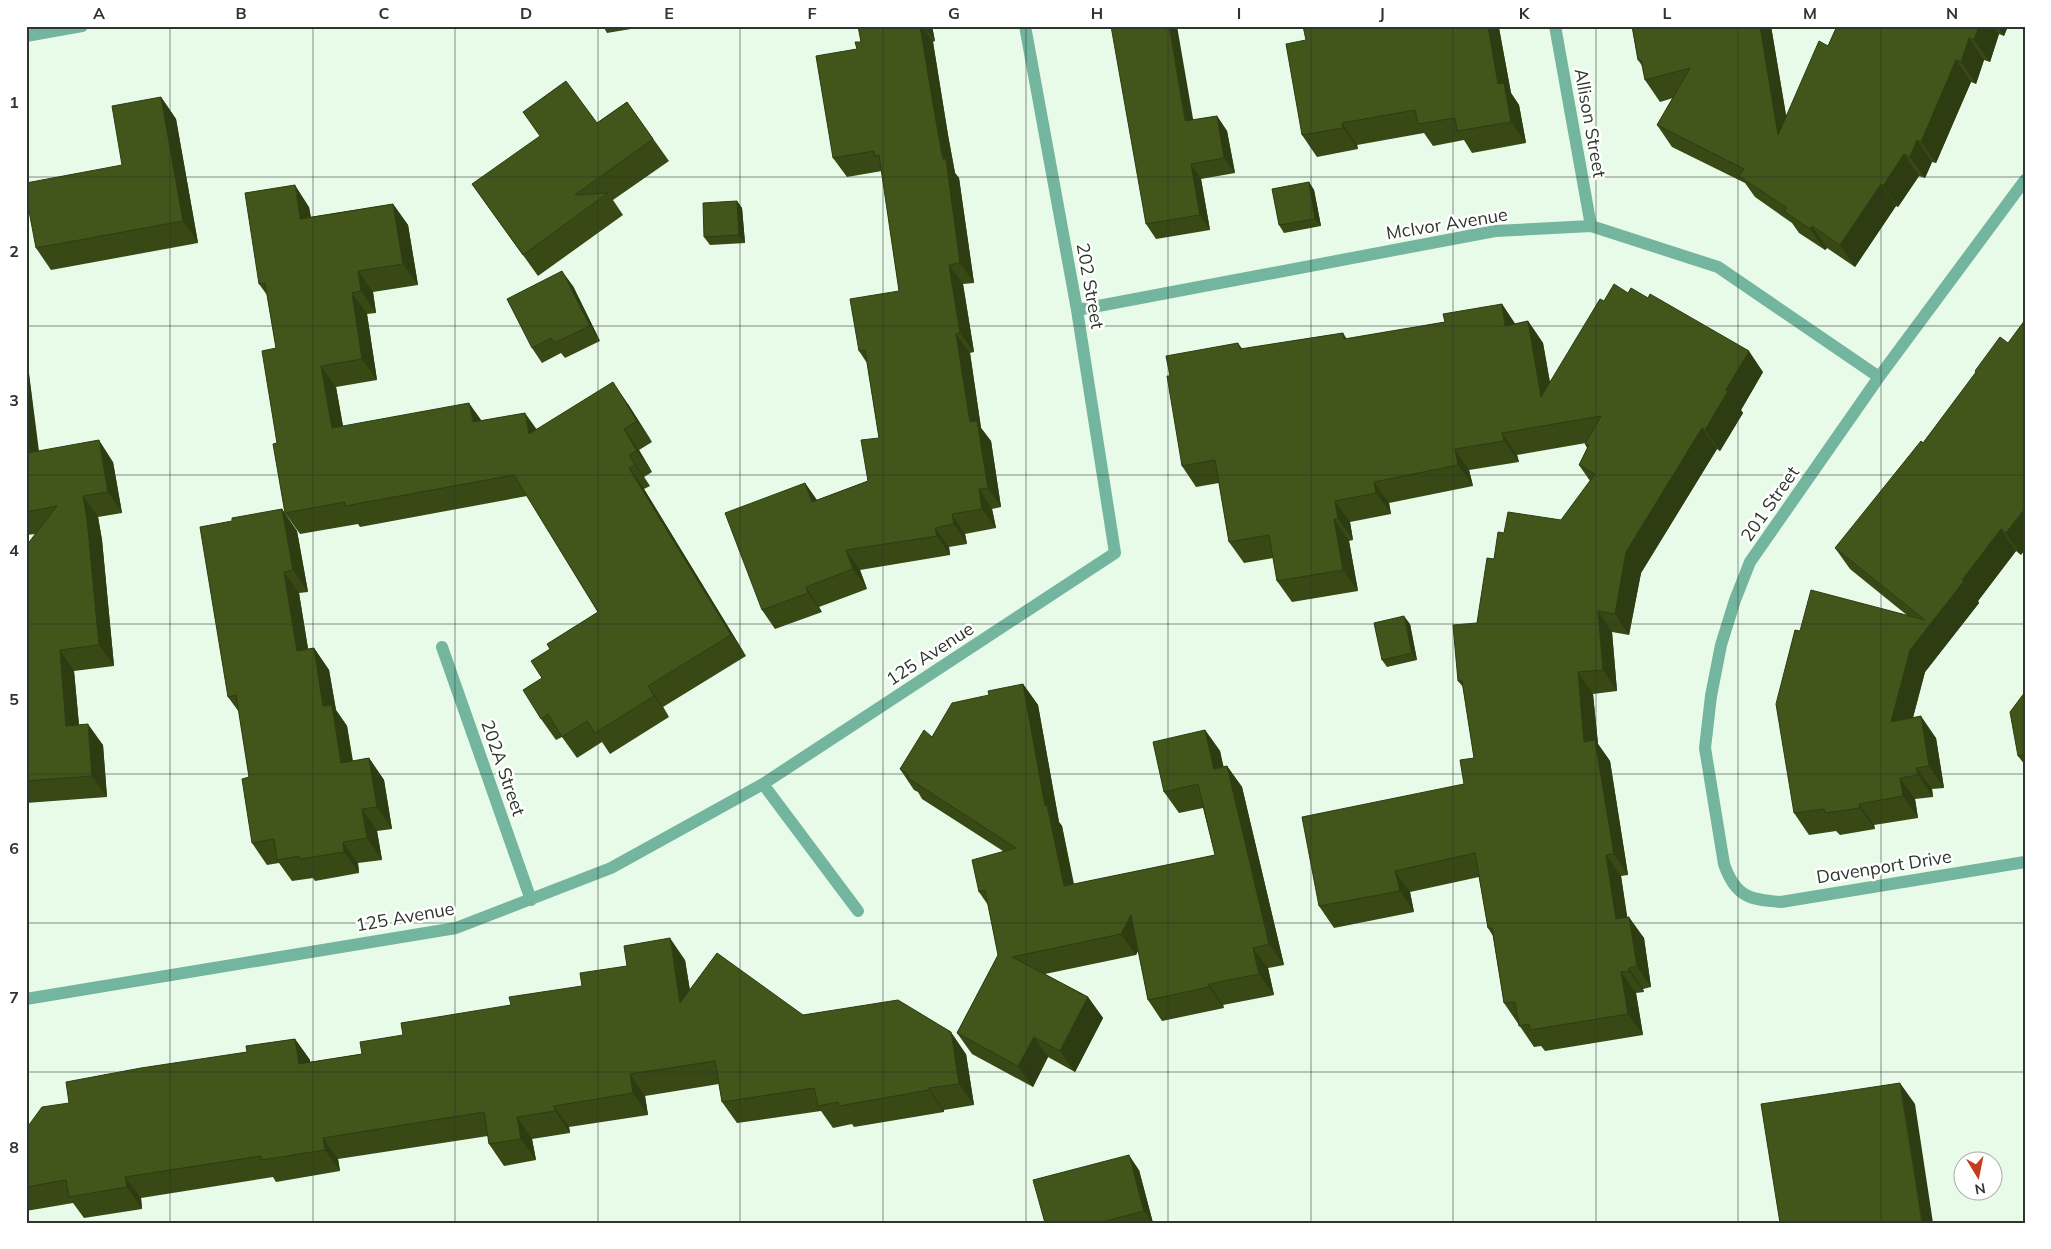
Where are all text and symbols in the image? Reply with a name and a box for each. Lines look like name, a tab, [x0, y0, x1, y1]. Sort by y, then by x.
text: A	[93, 3, 105, 23]
text: B	[235, 3, 247, 23]
text: C	[379, 3, 390, 23]
text: D	[520, 3, 532, 23]
text: E	[664, 3, 674, 23]
text: F	[807, 3, 817, 23]
text: G	[948, 3, 960, 23]
text: H	[1091, 3, 1103, 23]
text: I	[1237, 3, 1241, 23]
text: J	[1379, 3, 1385, 23]
text: K	[1519, 3, 1531, 23]
text: L	[1663, 3, 1672, 23]
text: M	[1803, 3, 1817, 23]
text: N	[1946, 3, 1958, 23]
street label: Allison Street	[1570, 67, 1611, 179]
text: 1	[9, 92, 19, 112]
street label: McIvor Avenue	[1385, 203, 1509, 244]
text: 2	[9, 241, 19, 261]
street label: 202 Street	[1072, 241, 1109, 331]
text: 3	[9, 390, 19, 410]
street label: 201 Street	[1735, 462, 1804, 546]
text: 4	[9, 540, 19, 560]
street label: 125 Avenue	[882, 617, 978, 690]
text: 5	[9, 689, 19, 709]
street label: 202A Street	[476, 717, 531, 819]
text: 6	[9, 838, 19, 858]
street label: Davenport Drive	[1815, 844, 1953, 889]
street label: 125 Avenue	[354, 897, 456, 936]
text: 7	[9, 987, 19, 1007]
text: 8	[9, 1137, 19, 1157]
north arrow	[1954, 1152, 2004, 1202]
text: N	[1973, 1179, 1987, 1199]

